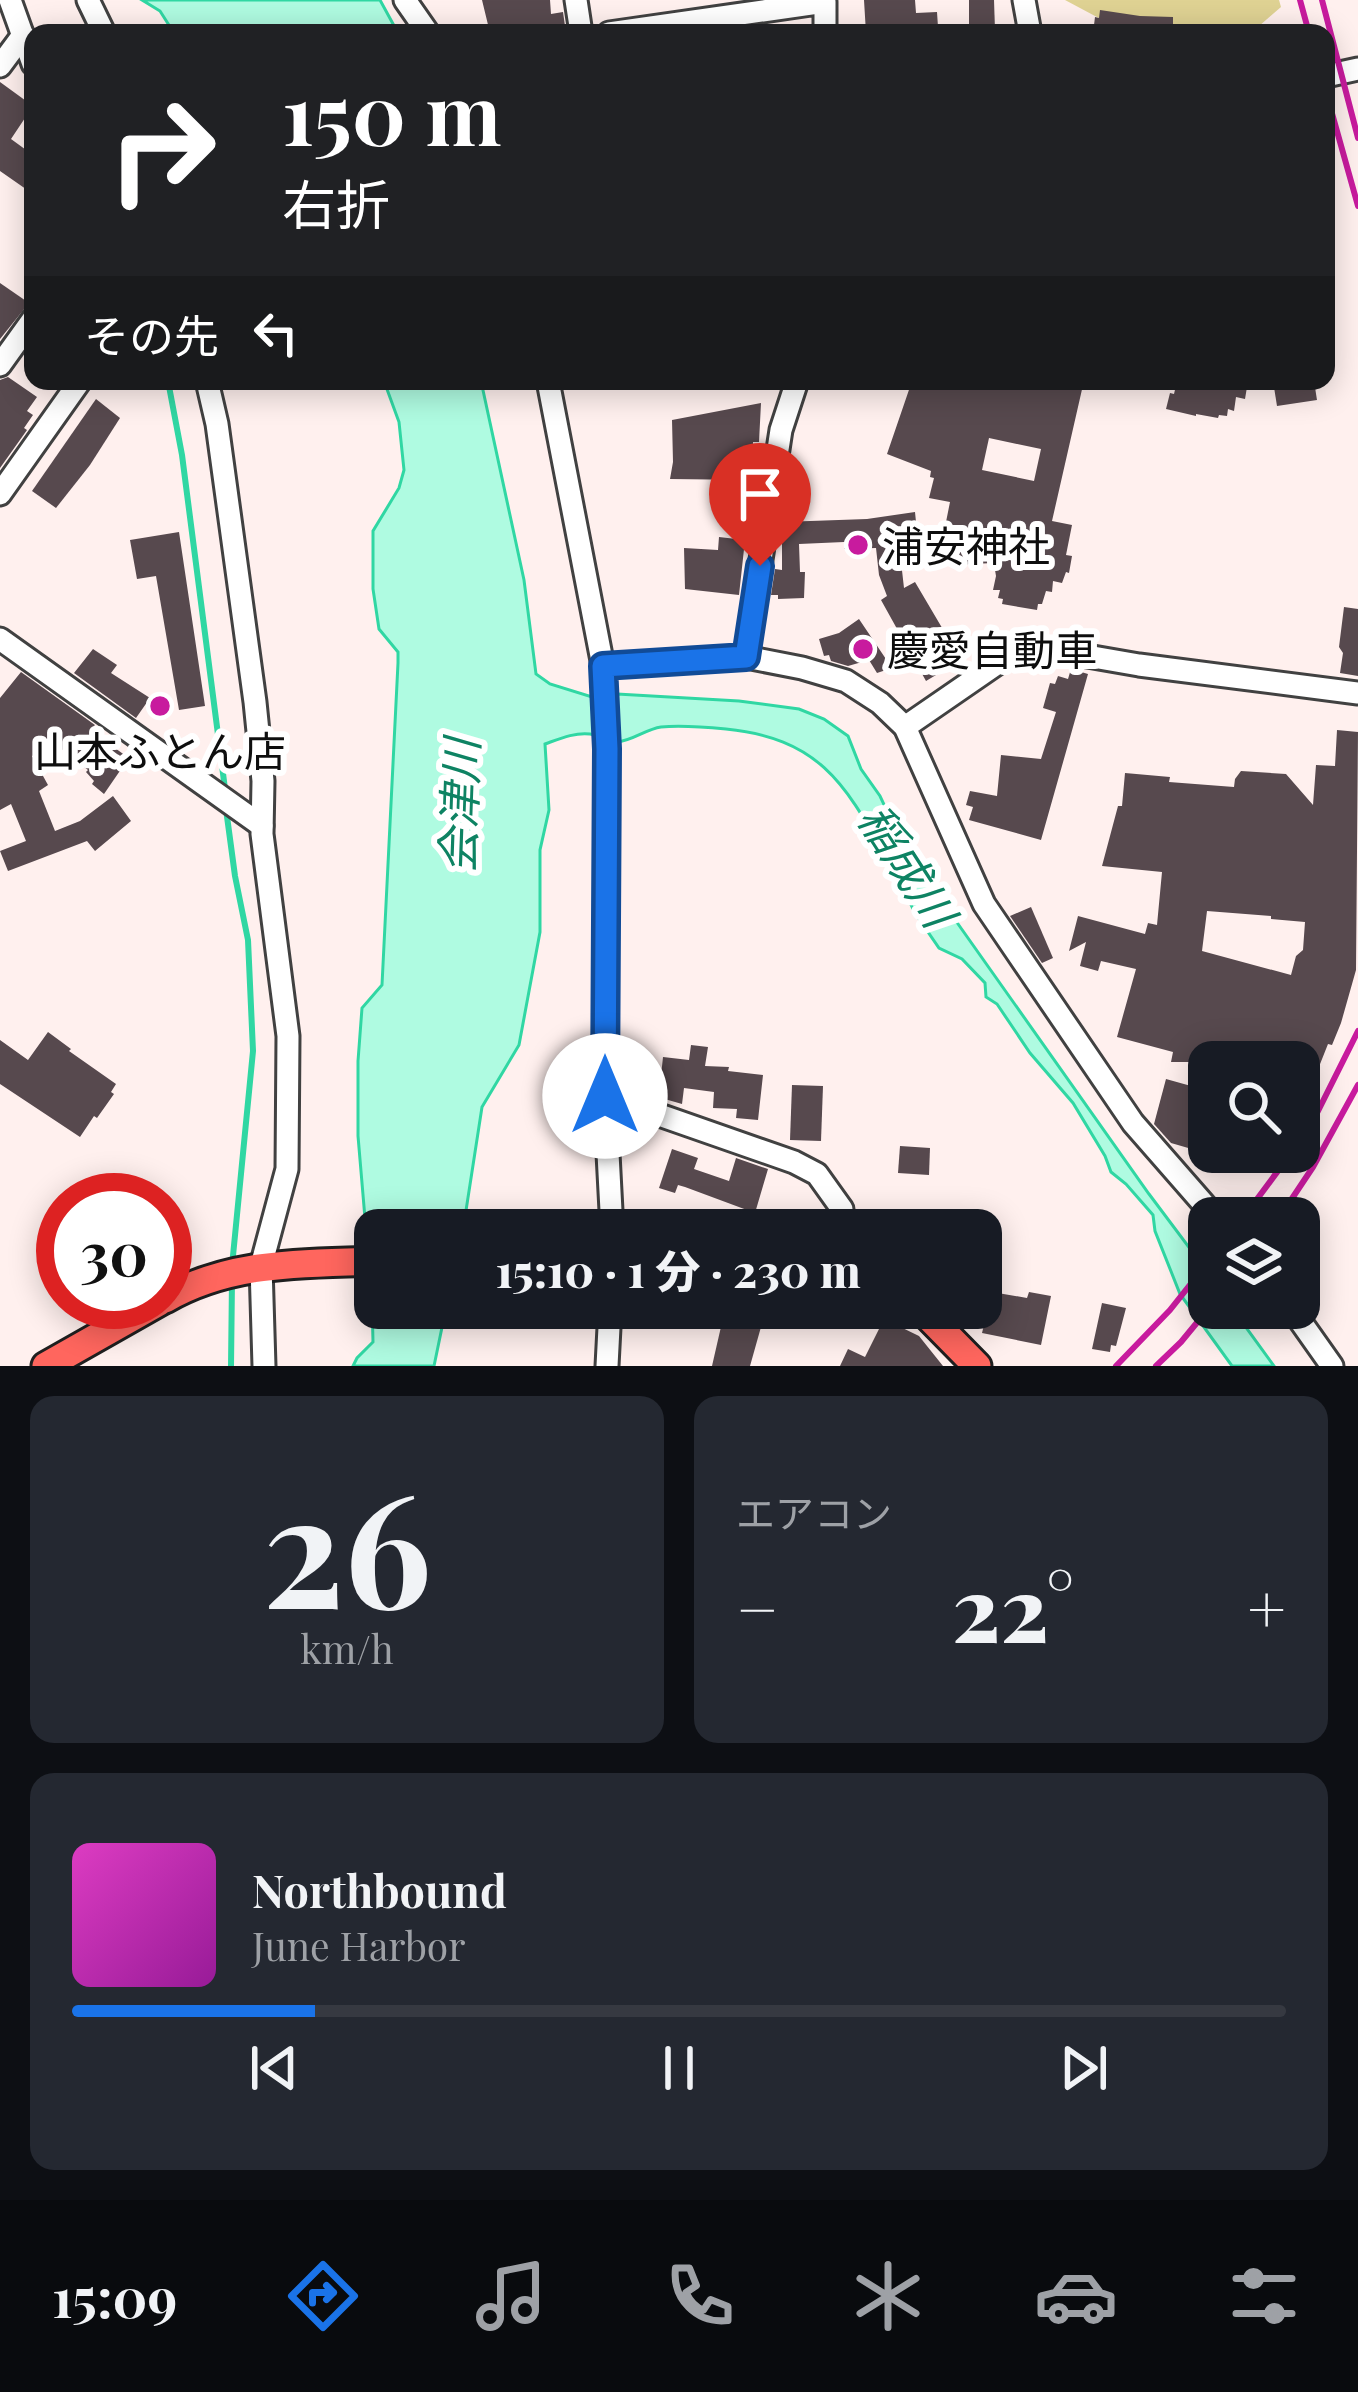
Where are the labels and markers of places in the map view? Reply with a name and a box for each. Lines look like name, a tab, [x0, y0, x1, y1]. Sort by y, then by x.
pin	[709, 443, 811, 566]
place label: 浦安神社	[882, 517, 1050, 573]
marker: 浦安神社	[845, 532, 871, 558]
place label: 慶愛自動車	[887, 621, 1097, 677]
marker: 慶愛自動車	[850, 636, 876, 662]
marker: 山本ふとん店	[147, 693, 173, 719]
place label: 山本ふとん店	[34, 722, 286, 778]

